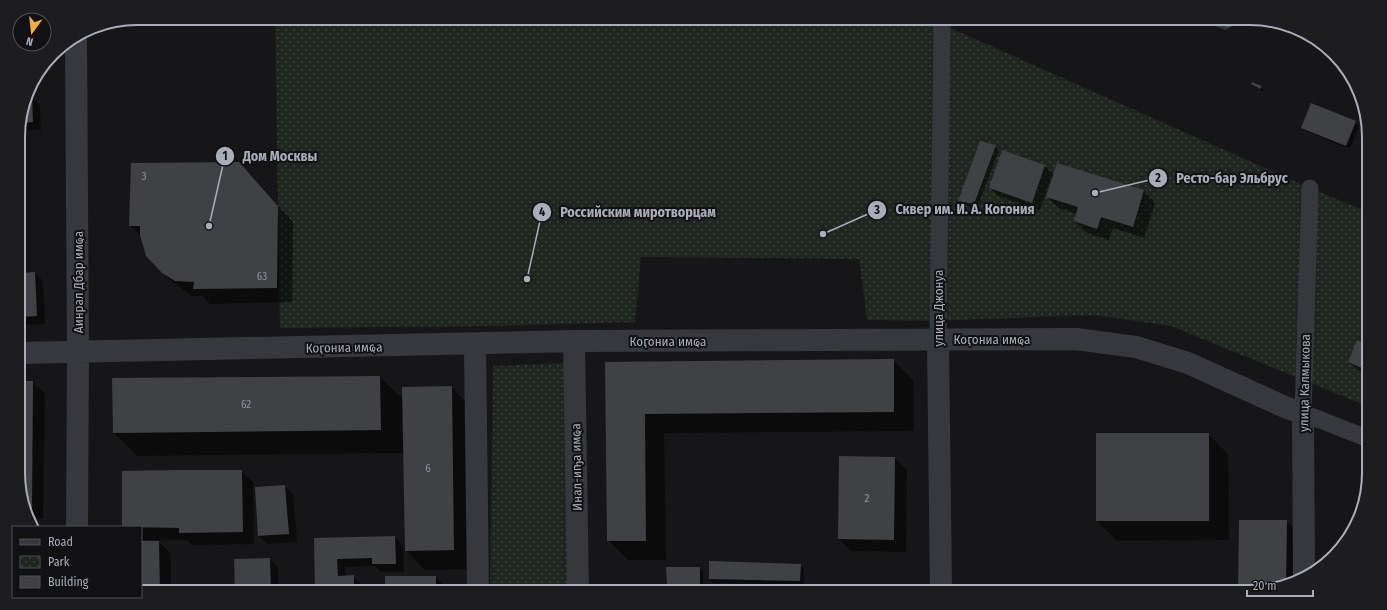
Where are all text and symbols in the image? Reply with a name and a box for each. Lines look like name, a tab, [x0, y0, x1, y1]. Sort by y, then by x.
north arrow	[12, 12, 52, 52]
text: N	[25, 34, 34, 48]
callout: Дом Москвы	[215, 143, 326, 169]
text: Дом Москвы	[242, 148, 318, 165]
text: 1	[222, 149, 228, 163]
callout: Ресто-бар Эльбрус	[1148, 165, 1296, 191]
house number: 3	[142, 170, 147, 183]
text: Ресто-бар Эльбрус	[1176, 170, 1289, 187]
text: 2	[1154, 171, 1161, 185]
callout: Сквер им. И. А. Когония	[867, 197, 1042, 223]
callout: Российским миротворцам	[532, 199, 723, 225]
text: Сквер им. И. А. Когония	[895, 201, 1035, 218]
text: 3	[873, 203, 880, 217]
text: Российским миротворцам	[560, 204, 716, 221]
text: 4	[539, 205, 545, 219]
street label: Аинрал Дбар имҩа	[71, 231, 86, 333]
house number: 63	[257, 270, 267, 283]
street label: улица Джонуа	[931, 270, 946, 346]
street label: Коӷониа имҩа	[954, 332, 1030, 347]
street label: Коӷониа имҩа	[630, 334, 706, 349]
street label: улица Калмыкова	[1296, 334, 1313, 432]
street label: Коӷониа имҩа	[305, 339, 383, 356]
house number: 62	[241, 398, 251, 411]
street label: Инал-иҧа имҩа	[568, 423, 585, 511]
house number: 6	[425, 462, 431, 475]
house number: 2	[865, 492, 870, 505]
legend	[12, 526, 142, 598]
text: Road	[48, 535, 73, 549]
text: Park	[48, 555, 70, 569]
scale bar	[1247, 572, 1313, 598]
text: Building	[48, 575, 89, 589]
text: 20 m	[1253, 579, 1277, 593]

